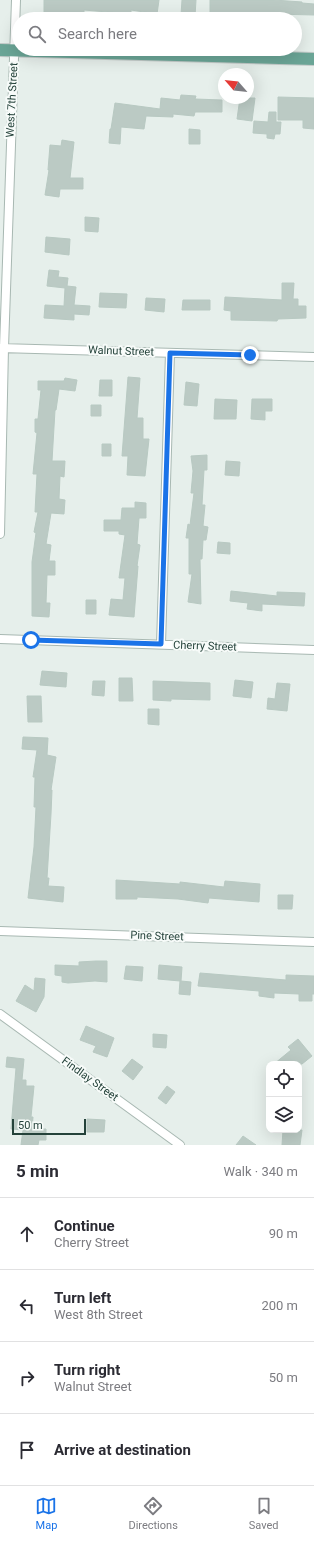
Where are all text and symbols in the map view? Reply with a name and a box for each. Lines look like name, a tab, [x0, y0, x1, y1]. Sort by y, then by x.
search box	[12, 12, 302, 56]
icon: search	[26, 23, 48, 45]
text: Search here	[58, 25, 137, 43]
street label: West 7th Street	[4, 62, 20, 138]
north arrow	[218, 68, 254, 104]
street label: Walnut Street	[88, 343, 154, 359]
route end	[241, 346, 259, 364]
route start	[22, 631, 40, 649]
street label: Cherry Street	[173, 638, 237, 654]
street label: Pine Street	[130, 929, 184, 943]
street label: Findlay Street	[59, 1054, 121, 1104]
map controls	[266, 1061, 302, 1133]
button: locate	[266, 1061, 302, 1097]
button: layers	[266, 1097, 302, 1133]
scale bar	[12, 1117, 86, 1136]
text: 50 m	[18, 1119, 43, 1132]
text: 5 min	[16, 1161, 59, 1181]
text: Walk · 340 m	[223, 1164, 298, 1179]
text: Continue	[54, 1217, 115, 1235]
icon: ahead	[16, 1223, 38, 1245]
text: 90 m	[269, 1226, 298, 1241]
text: Cherry Street	[54, 1235, 129, 1250]
text: Turn left	[54, 1289, 111, 1307]
icon: left	[16, 1295, 38, 1317]
text: 200 m	[261, 1298, 298, 1313]
text: West 8th Street	[54, 1307, 143, 1322]
text: Turn right	[54, 1361, 120, 1379]
icon: right	[16, 1367, 38, 1389]
text: 50 m	[269, 1370, 298, 1385]
text: Walnut Street	[54, 1379, 132, 1394]
icon: arrive	[16, 1439, 38, 1461]
text: Arrive at destination	[54, 1441, 191, 1459]
tab: Map	[35, 1495, 57, 1532]
tab: Directions	[128, 1495, 178, 1532]
tab: Saved	[249, 1495, 279, 1532]

